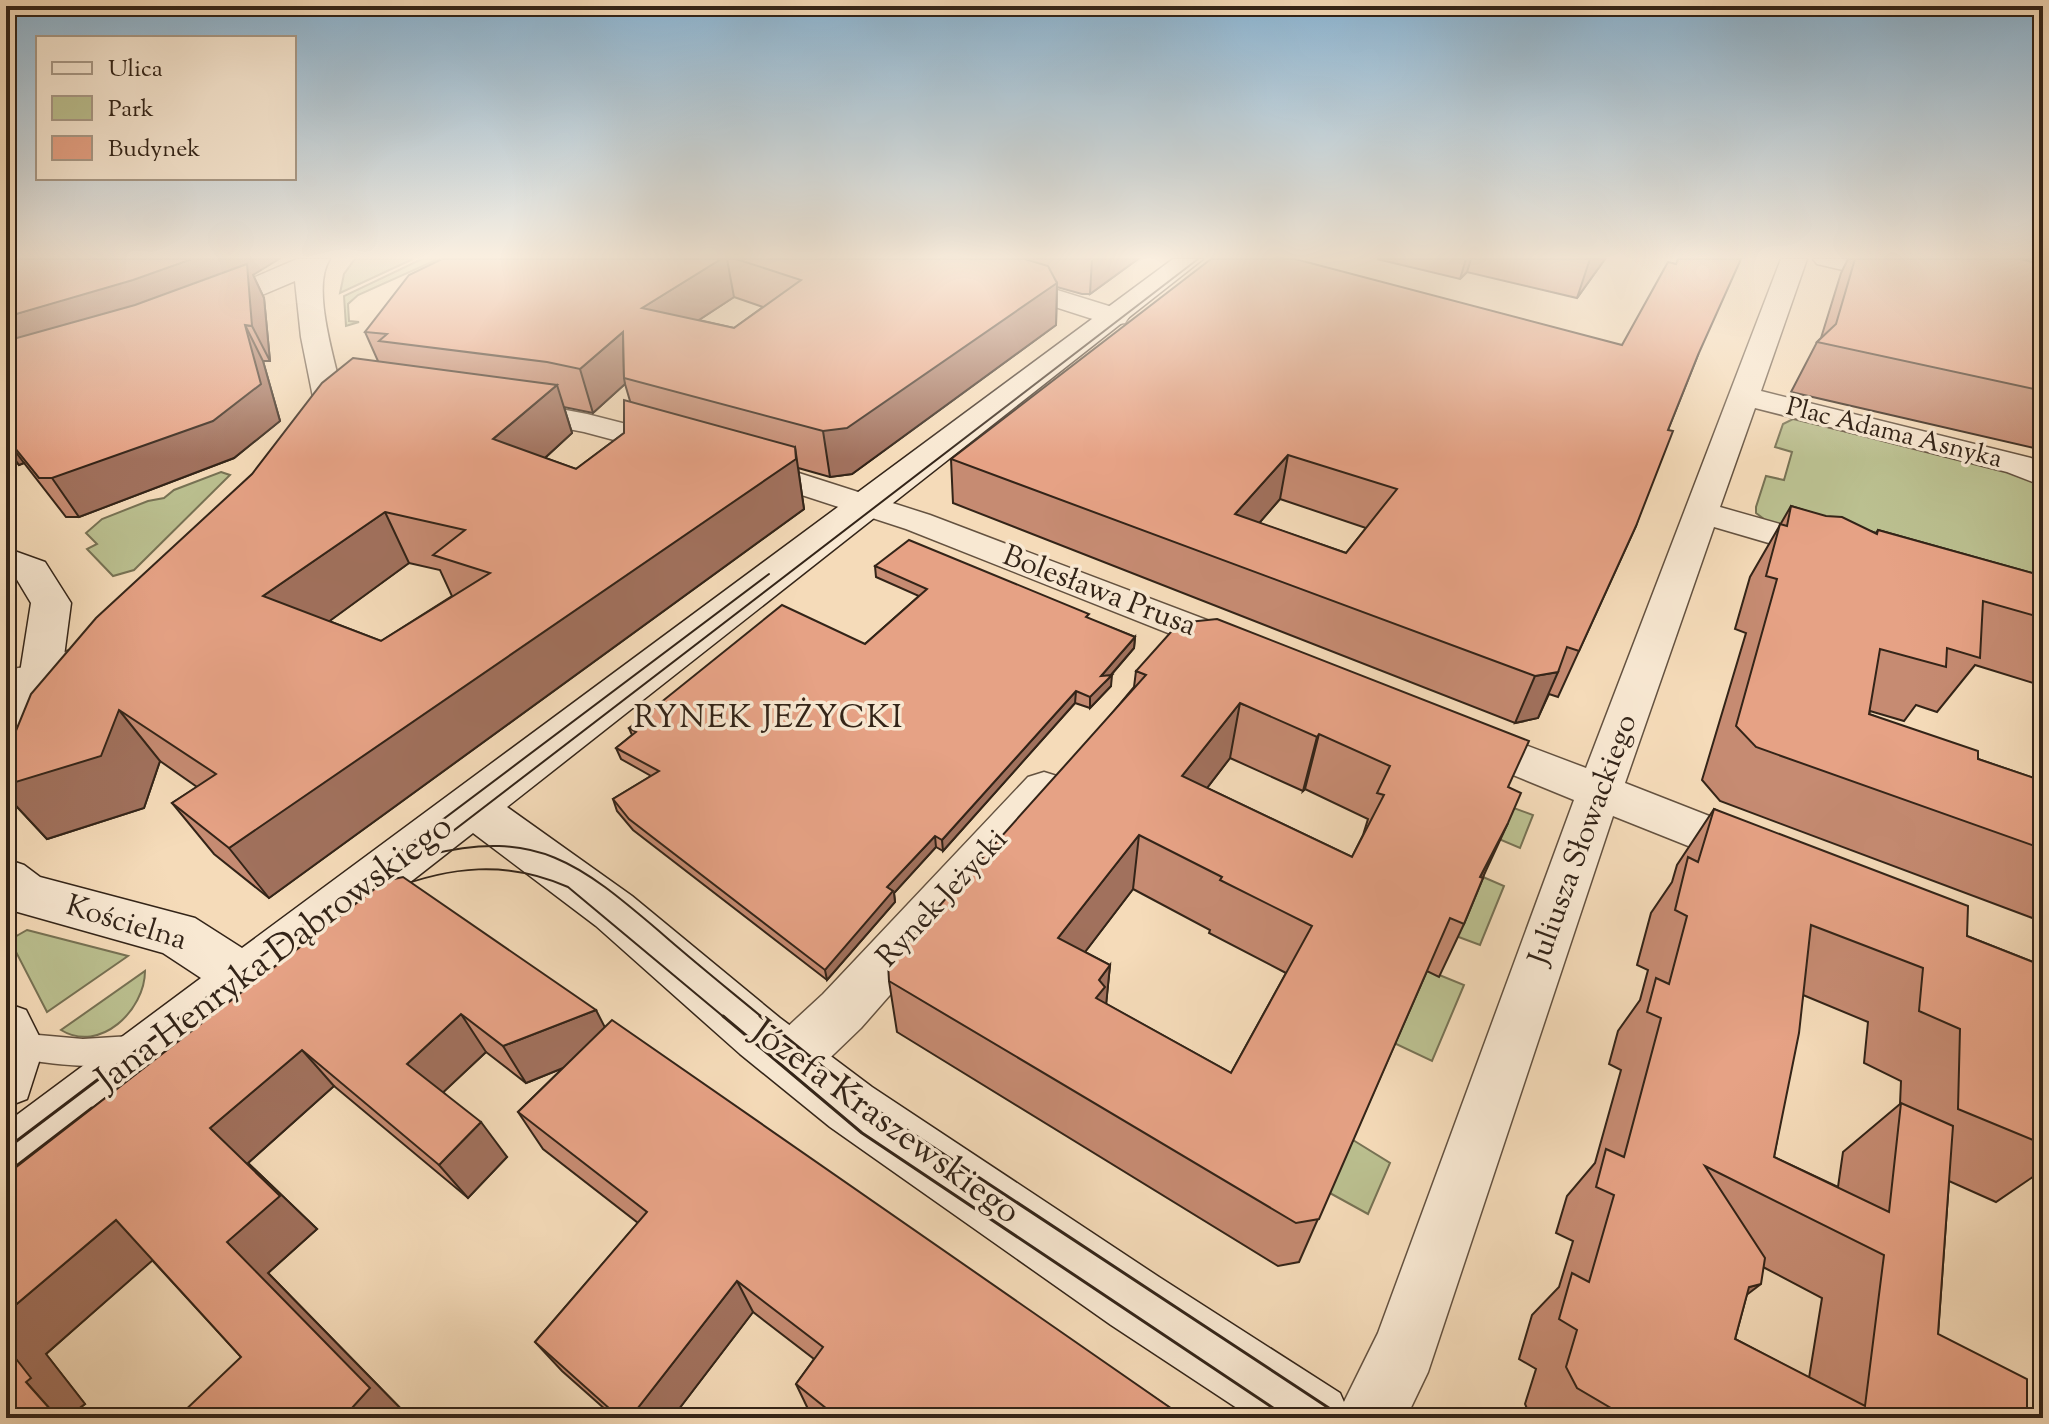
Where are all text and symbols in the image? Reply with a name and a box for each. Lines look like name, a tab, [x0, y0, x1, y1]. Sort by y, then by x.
legend	[36, 36, 296, 180]
text: Ulica	[108, 53, 163, 87]
text: Park	[108, 93, 154, 127]
text: Budynek	[108, 133, 200, 167]
street label: Plac Adama Asnyka	[1782, 389, 2006, 479]
street label: Bolesława Prusa	[996, 535, 1202, 649]
district label: RYNEK JEŻYCKI	[634, 696, 904, 742]
street label: Juliusza Słowackiego	[1518, 709, 1649, 973]
street label: Jana Henryka Dąbrowskiego	[84, 802, 464, 1107]
street label: Rynek Jeżycki	[867, 820, 1019, 978]
street label: Kościelna	[60, 885, 192, 963]
street label: Józefa Kraszewskiego	[738, 1006, 1030, 1238]

